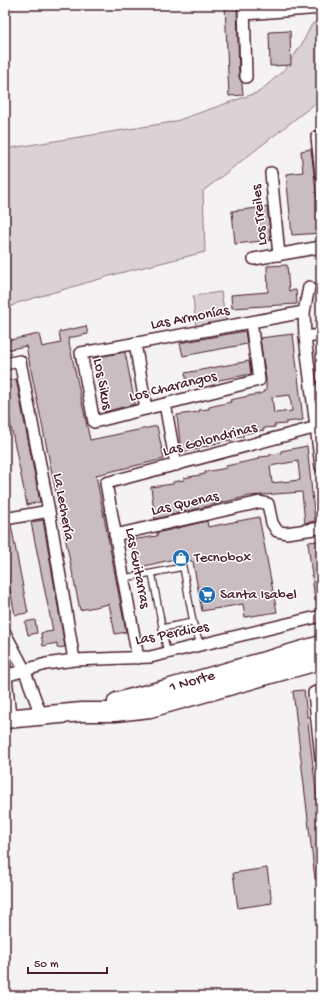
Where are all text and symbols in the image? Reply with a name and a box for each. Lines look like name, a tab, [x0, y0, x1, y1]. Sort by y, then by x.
street label: Los Treiles	[248, 183, 272, 246]
street label: Las Armonías	[149, 301, 231, 334]
street label: Los Sikus	[88, 357, 116, 412]
street label: Los Charangos	[127, 367, 219, 407]
street label: Las Golondrinas	[161, 419, 259, 461]
street label: La Lechería	[48, 472, 78, 543]
street label: Las Quenas	[149, 487, 221, 521]
street label: Las Guitarras	[120, 526, 154, 610]
shop icon: Tecnobox	[171, 548, 191, 568]
place label: Tecnobox	[193, 549, 251, 567]
supermarket icon: Santa Isabel	[197, 585, 217, 605]
place label: Santa Isabel	[220, 586, 297, 604]
street label: Las Perdices	[134, 618, 211, 650]
street label: 1 Norte	[167, 667, 217, 697]
scale bar	[28, 949, 107, 975]
text: 50 m	[34, 958, 59, 972]

